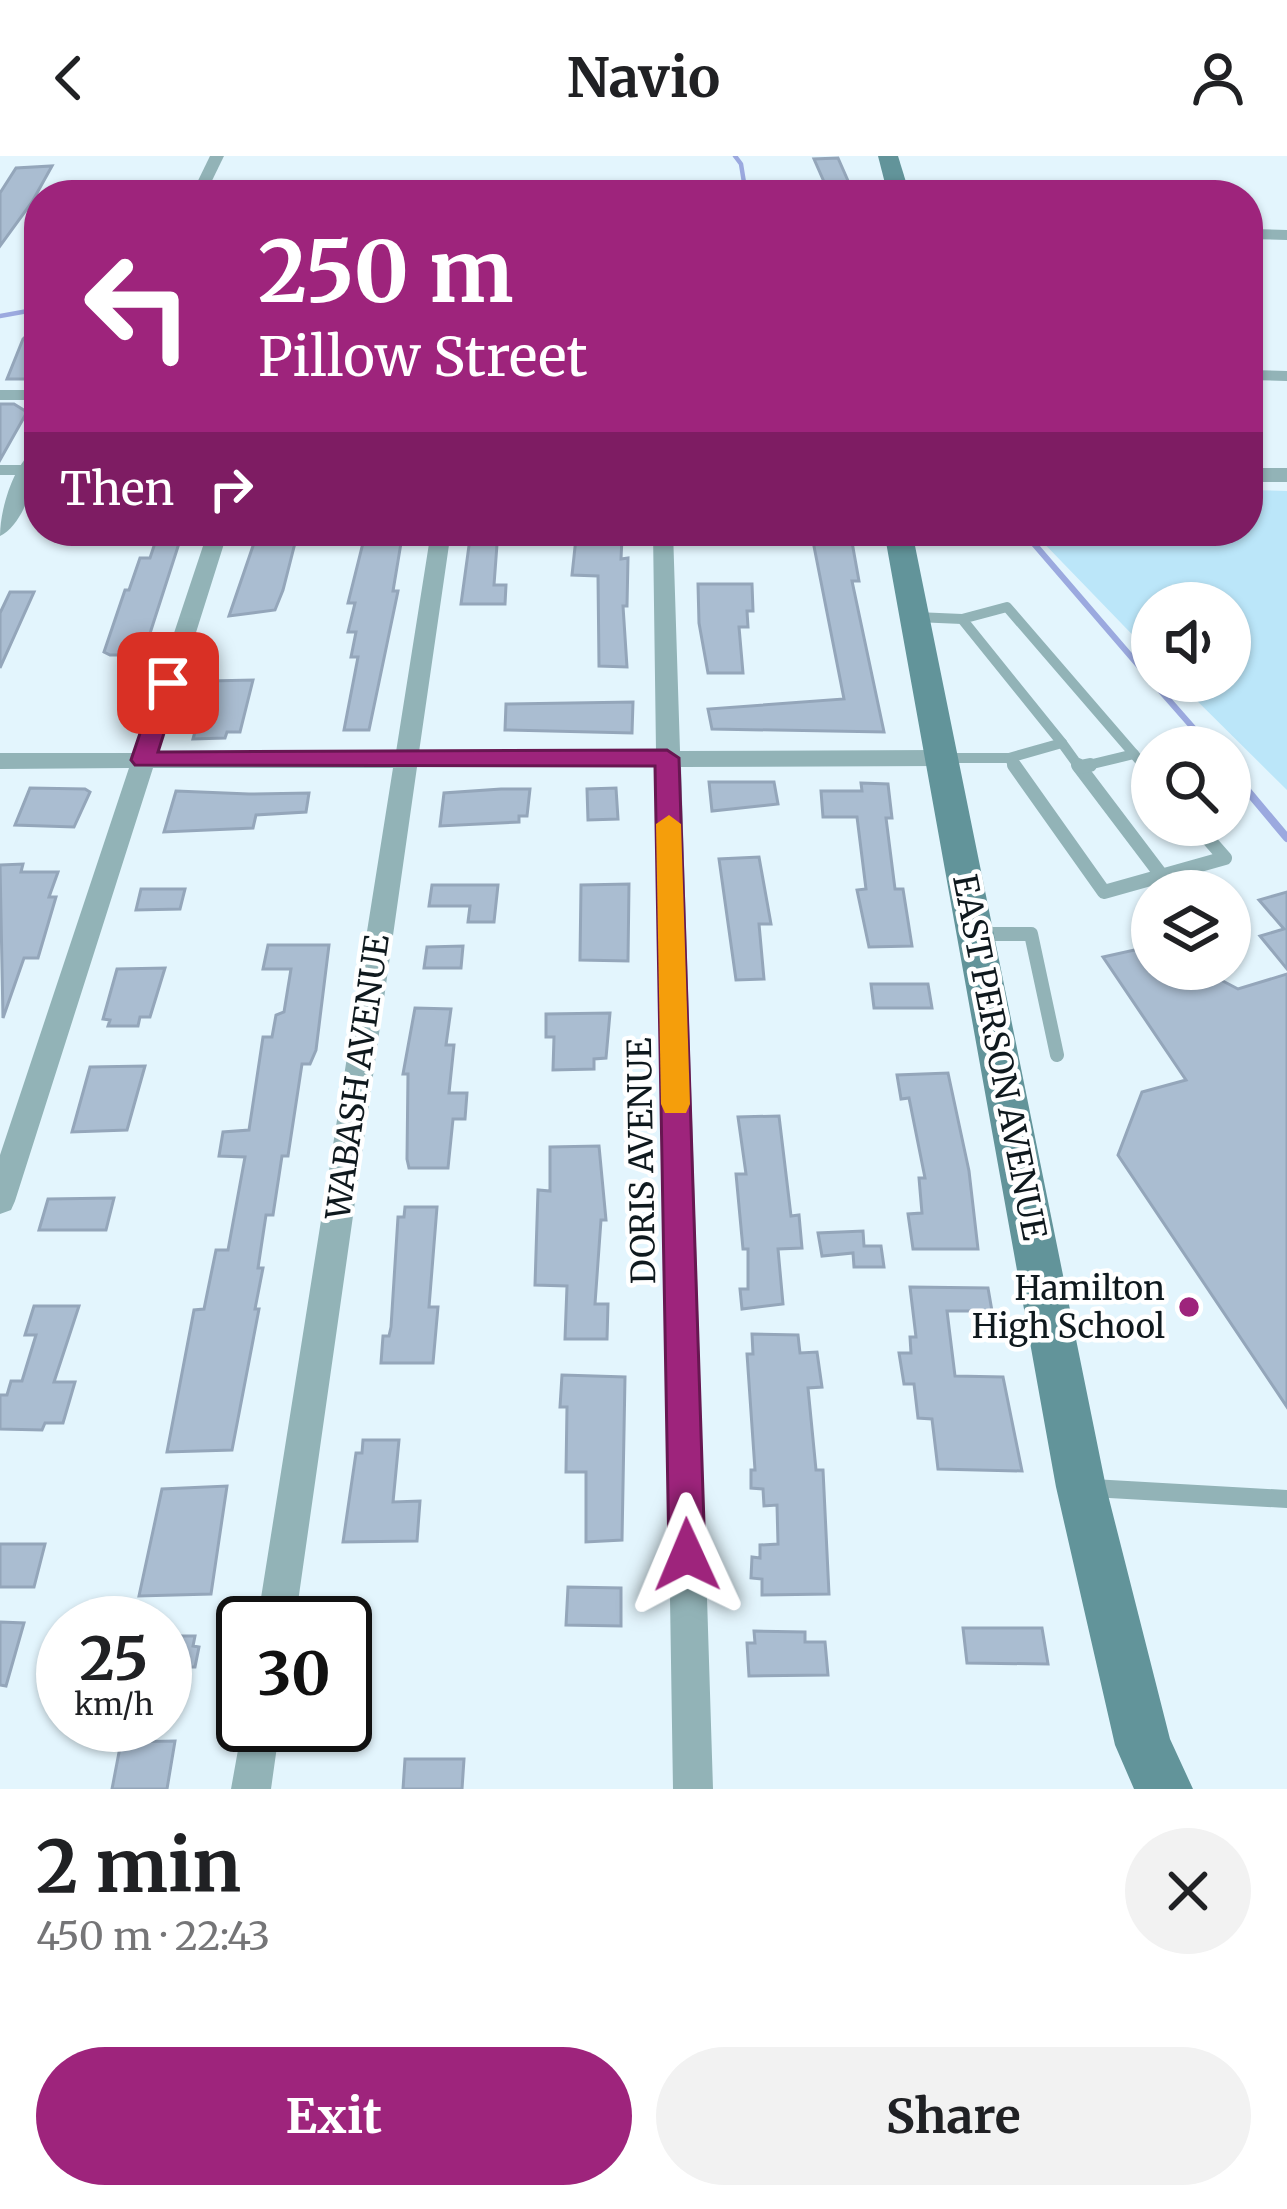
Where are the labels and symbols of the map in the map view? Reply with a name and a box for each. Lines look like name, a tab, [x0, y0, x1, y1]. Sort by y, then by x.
pin	[117, 632, 219, 734]
street label: EAST PERSON AVENUE	[944, 871, 1055, 1243]
street label: WABASH AVENUE	[317, 932, 398, 1223]
street label: DORIS AVENUE	[619, 1037, 664, 1284]
place label: Hamilton High School	[972, 1268, 1165, 1347]
marker: Hamilton High School	[1176, 1294, 1202, 1320]
position arrow	[624, 1492, 750, 1618]
speed limit sign: 30	[216, 1596, 372, 1752]

